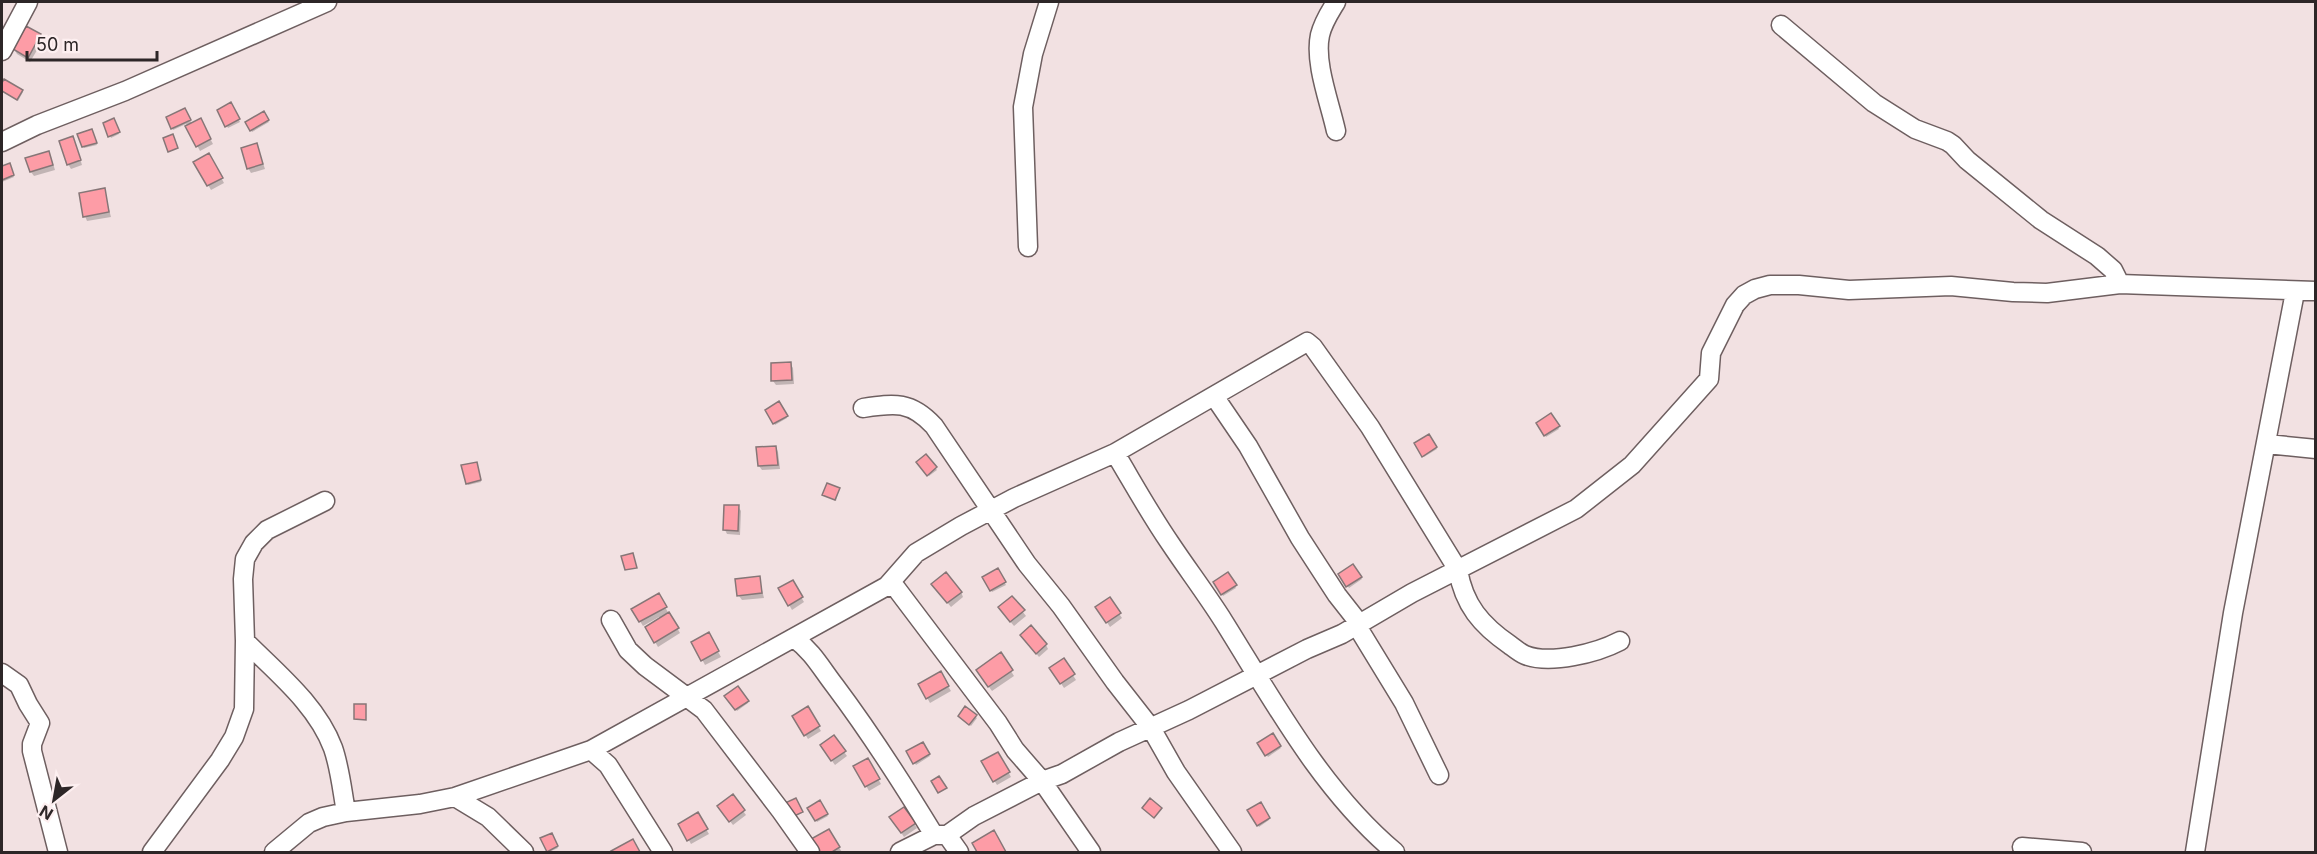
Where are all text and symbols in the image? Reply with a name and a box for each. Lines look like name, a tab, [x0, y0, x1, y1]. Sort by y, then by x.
scale bar	[27, 24, 158, 62]
text: 50 m	[36, 34, 79, 55]
north arrow	[24, 770, 84, 830]
text: N	[36, 801, 57, 825]

